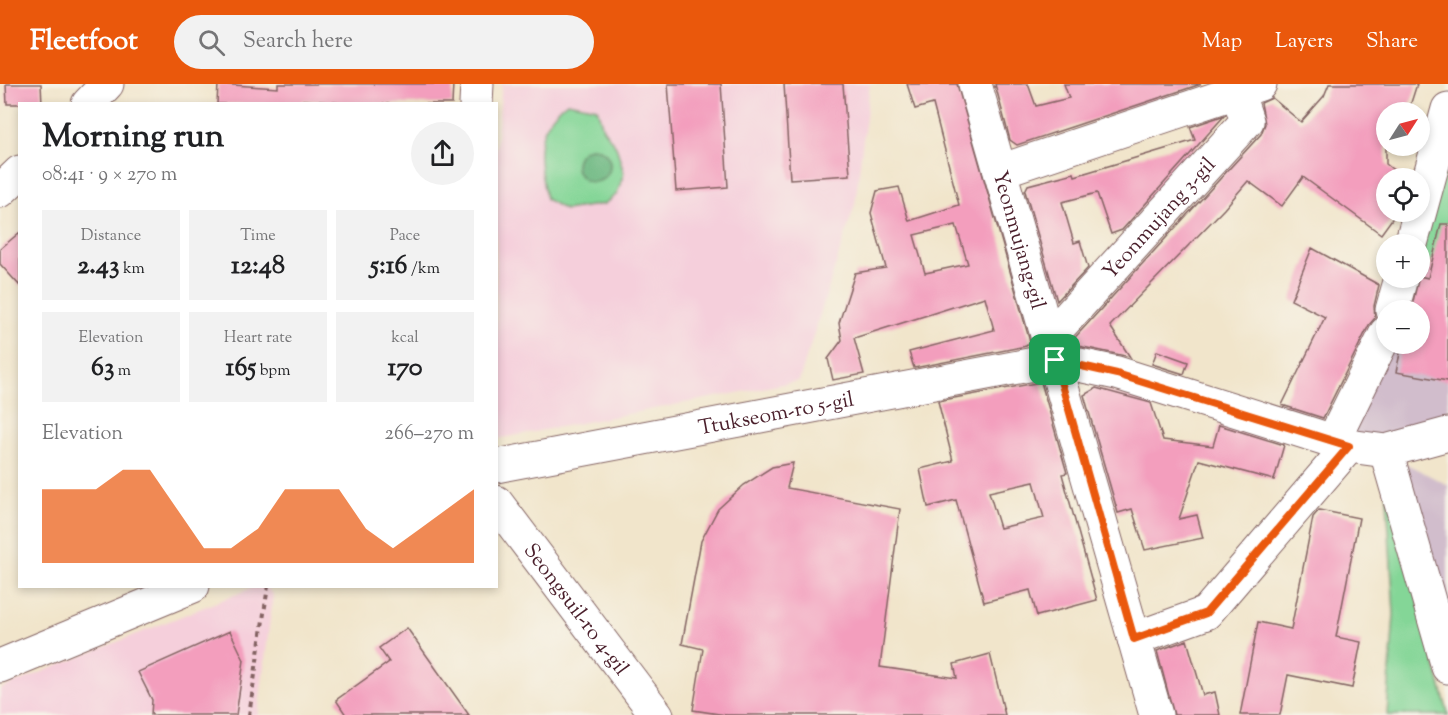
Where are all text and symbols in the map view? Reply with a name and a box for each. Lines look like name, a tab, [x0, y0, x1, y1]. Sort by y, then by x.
search box	[174, 15, 594, 69]
text: Fleetfoot	[30, 22, 138, 62]
icon: search	[195, 26, 228, 59]
text: Search here	[243, 26, 353, 58]
text: Map	[1202, 27, 1242, 57]
text: Layers	[1275, 27, 1333, 57]
text: Share	[1366, 27, 1418, 57]
north arrow	[1376, 102, 1430, 156]
map controls	[1376, 102, 1430, 354]
text: Morning run	[42, 114, 224, 162]
button: share	[411, 122, 474, 185]
street label: Yeonmujang 3-gil	[1096, 151, 1224, 287]
text: 08:41 · 9 × 270 m	[42, 161, 177, 190]
street label: Yeonmujang-gil	[984, 167, 1052, 313]
button: locate	[1376, 168, 1430, 222]
text: Distance	[81, 225, 141, 248]
text: Time	[240, 225, 276, 248]
text: Pace	[390, 225, 420, 248]
button: +	[1376, 234, 1430, 288]
text: 2.43	[77, 248, 119, 285]
text: 12:48	[231, 248, 285, 285]
text: 5:16	[370, 248, 408, 285]
text: km	[119, 258, 145, 281]
text: /km	[408, 258, 440, 281]
button: −	[1376, 300, 1430, 354]
text: Elevation	[79, 327, 143, 350]
text: Heart rate	[224, 327, 292, 350]
text: kcal	[391, 327, 419, 350]
pin	[1029, 334, 1080, 385]
icon: arrive	[1038, 343, 1071, 376]
text: 63	[91, 350, 114, 387]
text: 165	[226, 350, 256, 387]
text: 170	[387, 350, 423, 387]
text: m	[114, 360, 131, 383]
text: bpm	[256, 360, 290, 383]
street label: Ttukseom-ro 5-gil	[696, 385, 857, 444]
text: Elevation	[42, 420, 123, 449]
text: 266–270 m	[385, 420, 474, 449]
street label: Seongsuil-ro 4-gil	[515, 538, 635, 683]

